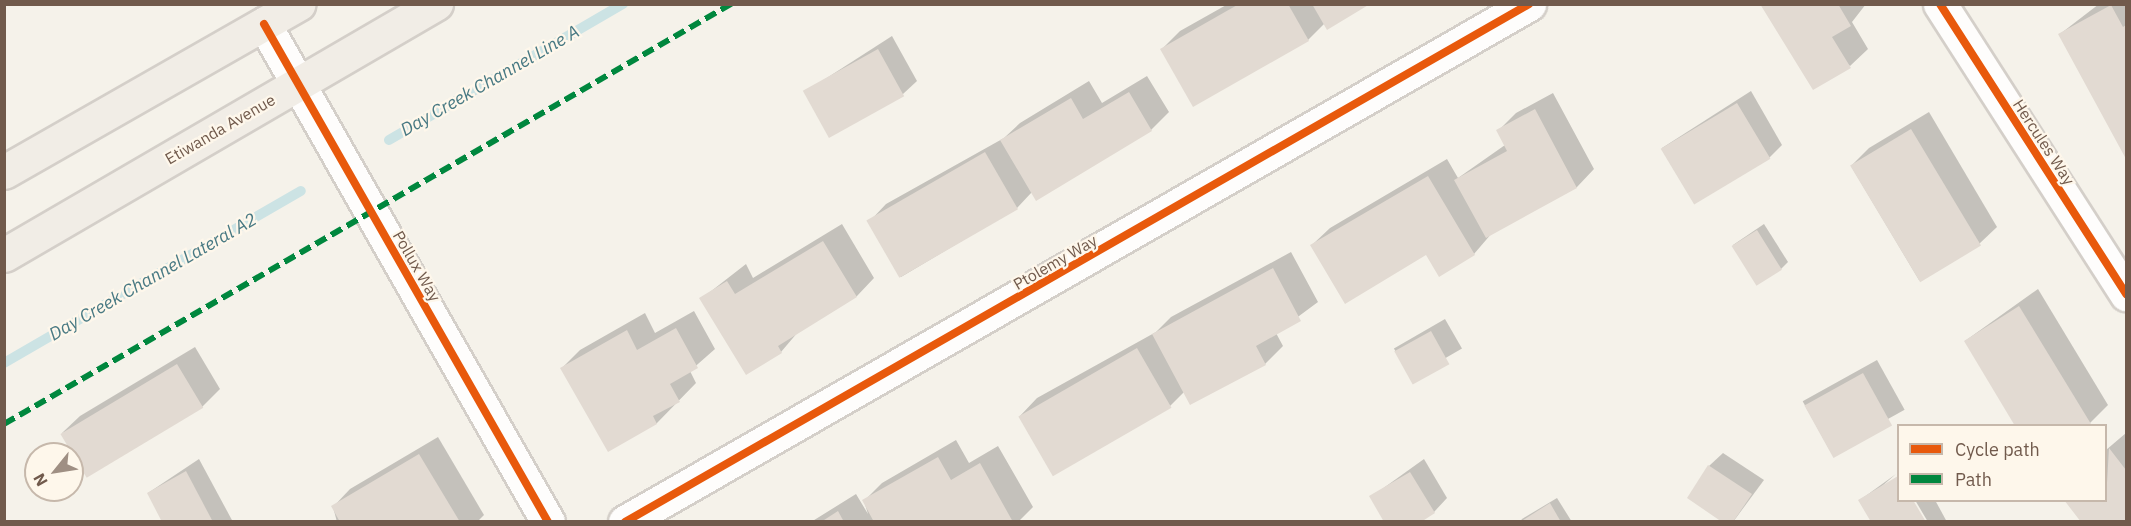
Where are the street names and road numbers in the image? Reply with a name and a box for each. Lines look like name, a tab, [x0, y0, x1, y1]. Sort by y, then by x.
street label: Etiwanda Avenue	[162, 90, 278, 168]
street label: Hercules Way	[2009, 96, 2079, 188]
street label: Pollux Way	[389, 227, 445, 305]
street label: Ptolemy Way	[1010, 230, 1100, 294]

